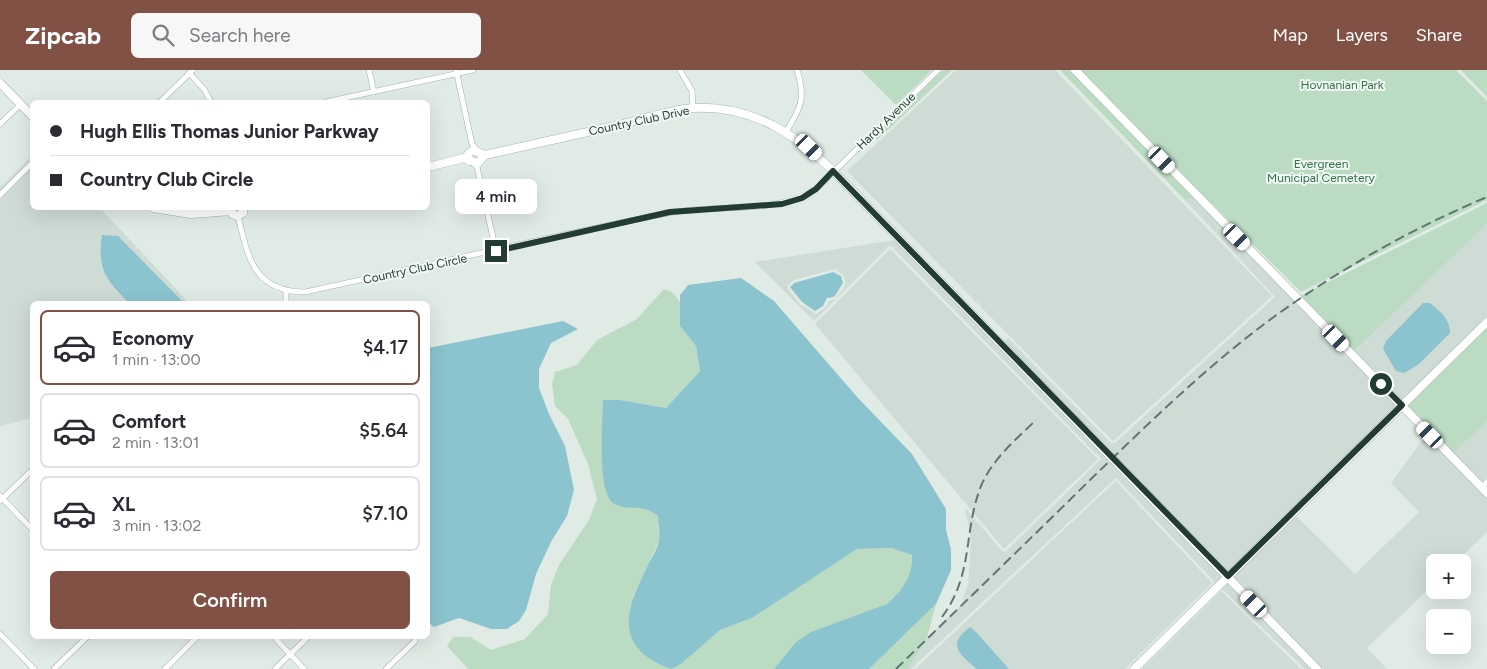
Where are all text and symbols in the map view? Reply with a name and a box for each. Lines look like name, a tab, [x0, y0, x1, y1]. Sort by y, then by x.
search box	[131, 13, 481, 58]
text: Zipcab	[25, 21, 101, 50]
icon: search	[149, 21, 177, 49]
text: Search here	[189, 24, 291, 47]
text: Map	[1273, 24, 1308, 46]
text: Layers	[1336, 24, 1388, 46]
text: Share	[1416, 24, 1462, 46]
park label: Hovnanian Park	[1301, 78, 1384, 92]
street label: Hardy Avenue	[854, 89, 919, 152]
street label: Country Club Drive	[587, 103, 691, 139]
text: Hugh Ellis Thomas Junior Parkway	[80, 120, 379, 143]
car	[792, 131, 825, 163]
car	[1146, 144, 1177, 176]
park label: Evergreen Municipal Cemetery	[1267, 157, 1376, 185]
text: Country Club Circle	[80, 168, 253, 191]
callout: 4 min	[455, 179, 537, 214]
text: 4 min	[476, 187, 516, 206]
car	[1221, 221, 1252, 253]
route end	[485, 240, 507, 262]
street label: Country Club Circle	[362, 251, 469, 287]
car	[1320, 322, 1351, 354]
icon: car	[52, 325, 97, 370]
text: Economy	[112, 327, 194, 350]
text: $4.17	[363, 336, 408, 359]
text: 1 min · 13:00	[112, 350, 201, 369]
route start	[1370, 373, 1392, 395]
icon: car	[52, 408, 97, 453]
text: Comfort	[112, 410, 187, 433]
text: $5.64	[359, 419, 408, 442]
car	[1414, 419, 1445, 451]
text: 2 min · 13:01	[112, 433, 199, 452]
icon: car	[52, 491, 97, 536]
text: XL	[112, 493, 135, 516]
text: $7.10	[362, 502, 408, 525]
text: 3 min · 13:02	[112, 516, 201, 535]
map controls	[1426, 554, 1471, 654]
button: +	[1426, 554, 1471, 599]
button: Confirm	[50, 571, 410, 629]
car	[1238, 588, 1269, 620]
button: −	[1426, 609, 1471, 654]

